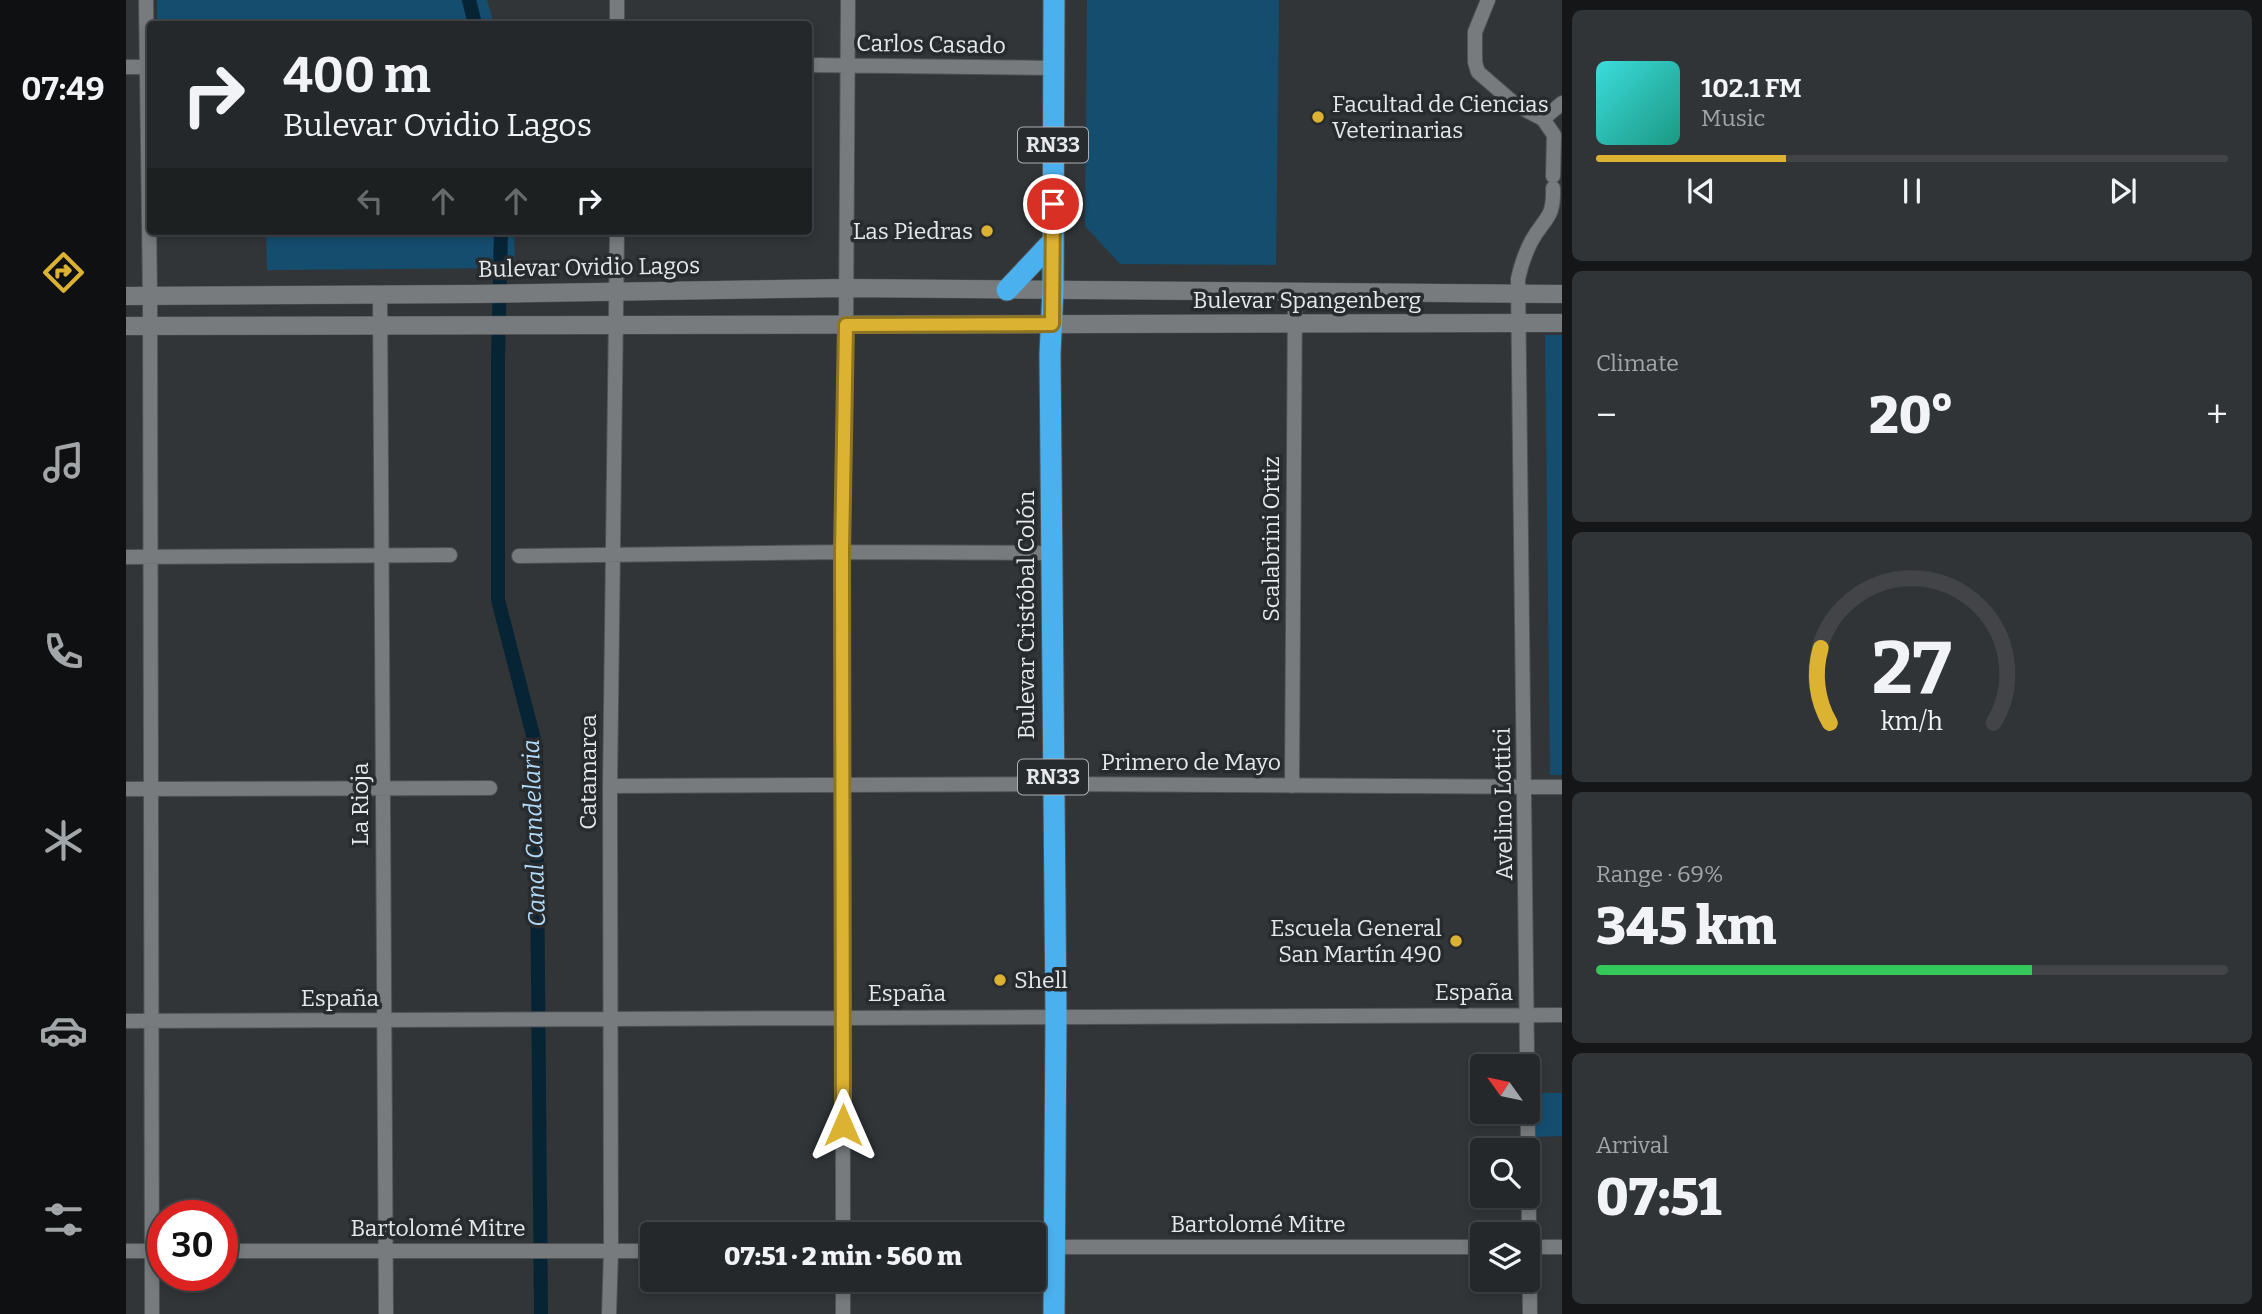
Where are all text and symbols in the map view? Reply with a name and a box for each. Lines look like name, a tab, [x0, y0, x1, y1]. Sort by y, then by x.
street label: Carlos Casado	[856, 29, 1006, 59]
text: 400 m	[283, 46, 431, 105]
icon: right	[168, 49, 259, 140]
text: 07:49	[21, 70, 105, 108]
text: 102.1 FM	[1701, 73, 1802, 104]
place label: Facultad de Ciencias Veterinarias	[1332, 90, 1549, 144]
text: Music	[1701, 104, 1765, 132]
text: Bulevar Ovidio Lagos	[283, 106, 592, 144]
marker: Facultad de Ciencias Veterinarias	[1310, 109, 1326, 125]
road number: RN33	[1018, 128, 1088, 162]
icon: previous	[1682, 172, 1720, 210]
icon: pause	[1893, 172, 1931, 210]
icon: next	[2104, 172, 2142, 210]
pin	[1023, 174, 1083, 234]
icon: left	[351, 182, 389, 220]
icon: ahead	[424, 182, 462, 220]
icon: ahead	[497, 182, 535, 220]
icon: right	[570, 182, 608, 220]
icon: arrive	[1034, 185, 1072, 223]
place label: Las Piedras	[853, 217, 973, 245]
marker: Las Piedras	[979, 223, 995, 239]
icon: directions	[39, 248, 88, 297]
street label: Bulevar Ovidio Lagos	[478, 251, 700, 283]
street label: Bulevar Spangenberg	[1193, 286, 1421, 314]
text: Climate	[1596, 349, 1679, 377]
text: 20°	[1869, 384, 1954, 447]
text: −	[1596, 392, 1617, 438]
text: +	[2206, 392, 2228, 438]
icon: music	[39, 438, 88, 487]
street label: Scalabrini Ortiz	[1257, 456, 1285, 622]
street label: Bulevar Cristóbal Colón	[1012, 490, 1040, 739]
text: 27	[1872, 625, 1952, 712]
icon: phone	[39, 627, 88, 676]
text: km/h	[1881, 707, 1943, 737]
street label: Catamarca	[574, 714, 602, 830]
street label: Avelino Lottici	[1488, 727, 1518, 881]
water label: Canal Candelaria	[517, 739, 551, 927]
street label: Primero de Mayo	[1101, 748, 1281, 776]
road number: RN33	[1018, 760, 1088, 794]
street label: La Rioja	[346, 762, 374, 846]
icon: climate	[39, 816, 88, 865]
text: Range · 69%	[1596, 860, 1724, 888]
text: 345 km	[1596, 895, 1777, 958]
place label: Escuela General San Martín 490	[1270, 914, 1442, 968]
marker: Escuela General San Martín 490	[1448, 933, 1464, 949]
place label: Shell	[1014, 966, 1068, 994]
marker: Shell	[992, 972, 1008, 988]
street label: España	[1435, 978, 1514, 1006]
street label: España	[868, 979, 947, 1007]
street label: España	[301, 984, 380, 1012]
icon: car	[39, 1006, 88, 1055]
north arrow	[1470, 1054, 1540, 1124]
map controls	[1470, 1054, 1540, 1292]
position arrow	[806, 1088, 880, 1162]
text: Arrival	[1596, 1131, 1669, 1159]
button: search	[1470, 1138, 1540, 1208]
text: 07:51	[1596, 1166, 1721, 1229]
icon: filters	[39, 1195, 88, 1244]
speed limit sign: 30	[147, 1200, 238, 1291]
street label: Bartolomé Mitre	[1170, 1210, 1346, 1238]
street label: Bartolomé Mitre	[350, 1214, 526, 1242]
button: layers	[1470, 1222, 1540, 1292]
text: 07:51 · 2 min · 560 m	[724, 1241, 962, 1272]

